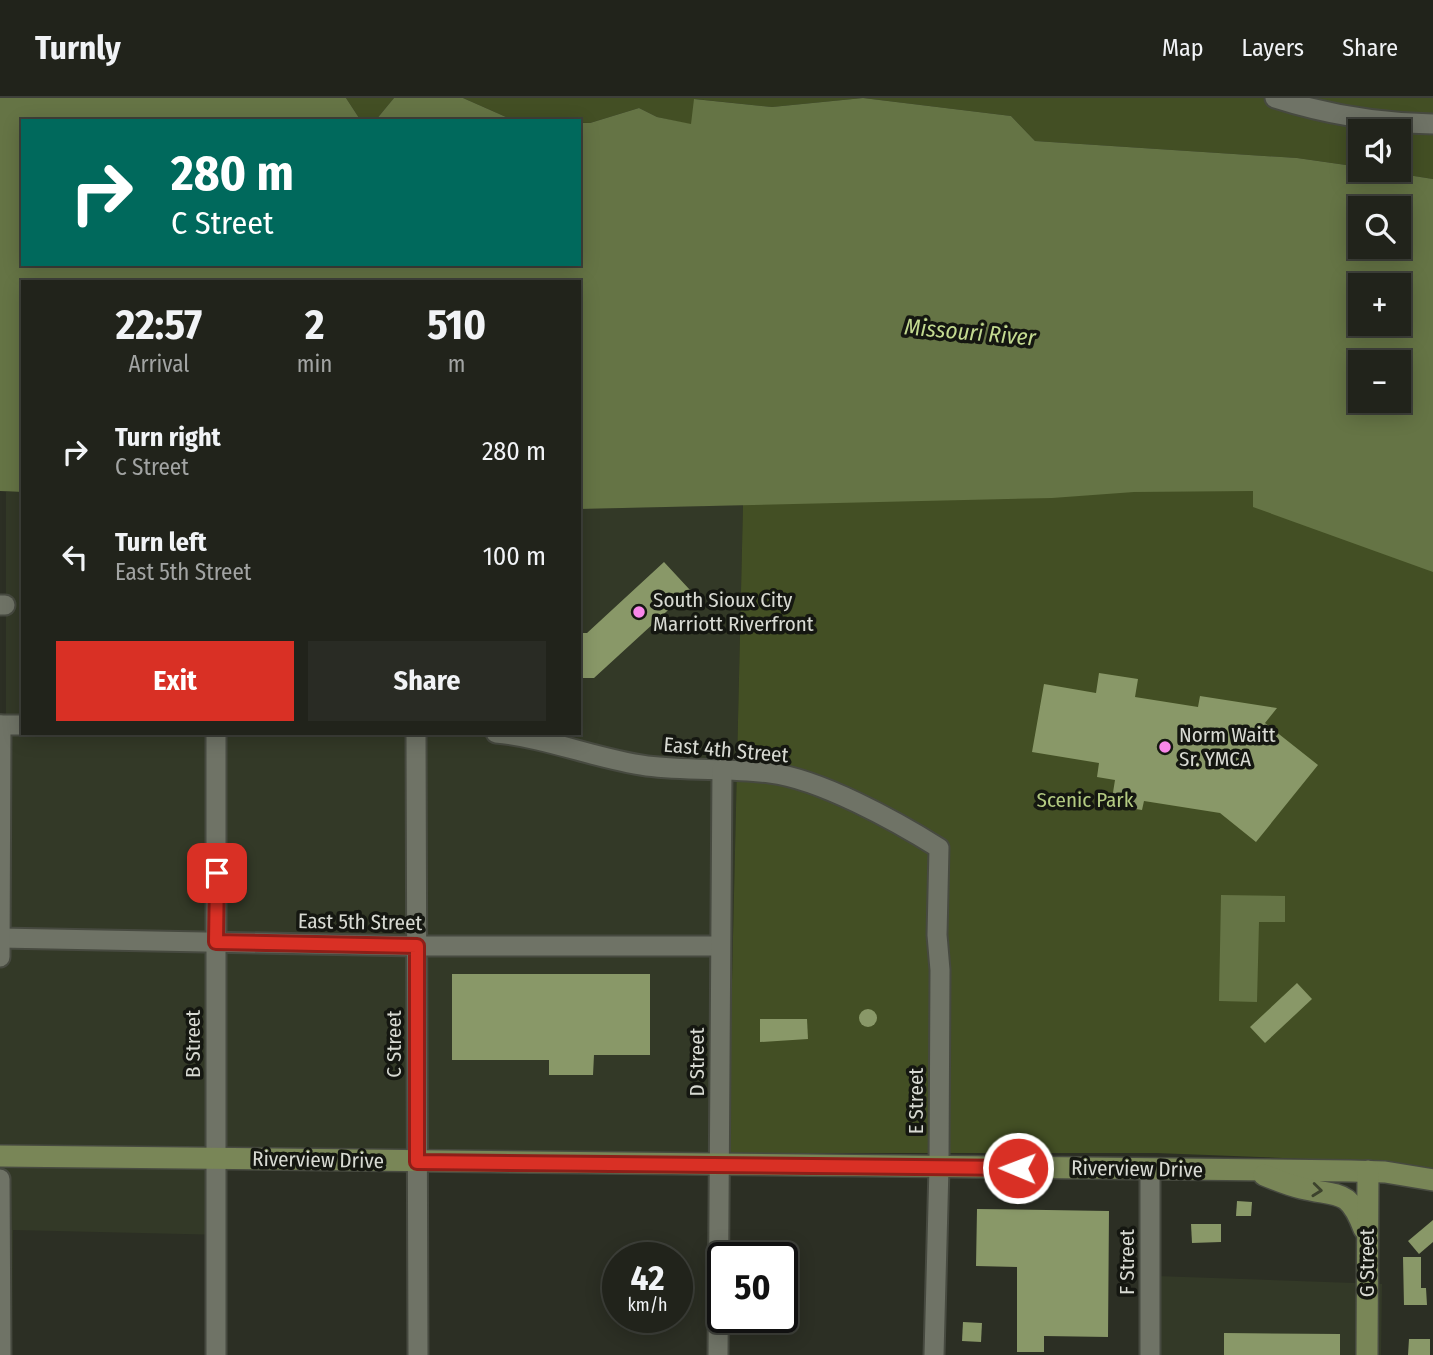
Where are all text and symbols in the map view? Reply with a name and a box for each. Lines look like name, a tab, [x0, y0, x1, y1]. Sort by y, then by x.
text: Turnly	[35, 28, 121, 68]
text: Map	[1162, 34, 1204, 62]
text: Layers	[1242, 34, 1304, 62]
text: Share	[1342, 34, 1398, 62]
map controls	[1348, 119, 1411, 413]
button: sound	[1348, 119, 1411, 182]
text: 280 m	[171, 144, 294, 203]
icon: right	[56, 147, 147, 238]
button: search	[1348, 196, 1411, 259]
text: C Street	[171, 204, 273, 242]
button: +	[1348, 273, 1411, 336]
text: 22:57	[116, 300, 202, 350]
text: 2	[305, 300, 324, 350]
text: 510	[427, 300, 486, 350]
water label: Missouri River	[903, 312, 1038, 352]
text: Arrival	[128, 350, 189, 378]
text: min	[297, 350, 332, 378]
text: m	[448, 350, 466, 378]
button: −	[1348, 350, 1411, 413]
text: Turn right	[115, 422, 221, 453]
icon: right	[56, 433, 94, 471]
text: 280 m	[482, 436, 546, 467]
text: C Street	[115, 453, 189, 481]
text: Turn left	[115, 527, 207, 558]
icon: left	[56, 538, 94, 576]
text: 100 m	[483, 541, 546, 572]
text: East 5th Street	[115, 558, 251, 586]
place label: South Sioux City Marriott Riverfront	[653, 587, 814, 637]
marker: South Sioux City Marriott Riverfront	[631, 604, 647, 620]
button: Exit	[56, 641, 294, 721]
button: Share	[308, 641, 546, 721]
place label: Norm Waitt Sr. YMCA	[1179, 722, 1276, 772]
street label: East 4th Street	[663, 732, 790, 768]
marker: Norm Waitt Sr. YMCA	[1157, 739, 1173, 755]
park label: Scenic Park	[1037, 787, 1134, 813]
pin	[187, 843, 247, 903]
icon: arrive	[198, 854, 236, 892]
street label: East 5th Street	[298, 908, 423, 936]
street label: B Street	[180, 1010, 206, 1078]
street label: C Street	[381, 1010, 407, 1078]
street label: D Street	[684, 1027, 710, 1096]
street label: E Street	[903, 1068, 929, 1134]
position arrow	[981, 1131, 1055, 1205]
street label: Riverview Drive	[252, 1146, 384, 1174]
street label: Riverview Drive	[1071, 1155, 1203, 1183]
one-way arrow	[1312, 1182, 1323, 1197]
street label: F Street	[1114, 1229, 1140, 1295]
street label: G Street	[1354, 1229, 1380, 1297]
speed limit sign: 50	[707, 1242, 798, 1333]
text: 42	[631, 1257, 664, 1299]
text: km/h	[627, 1294, 668, 1316]

